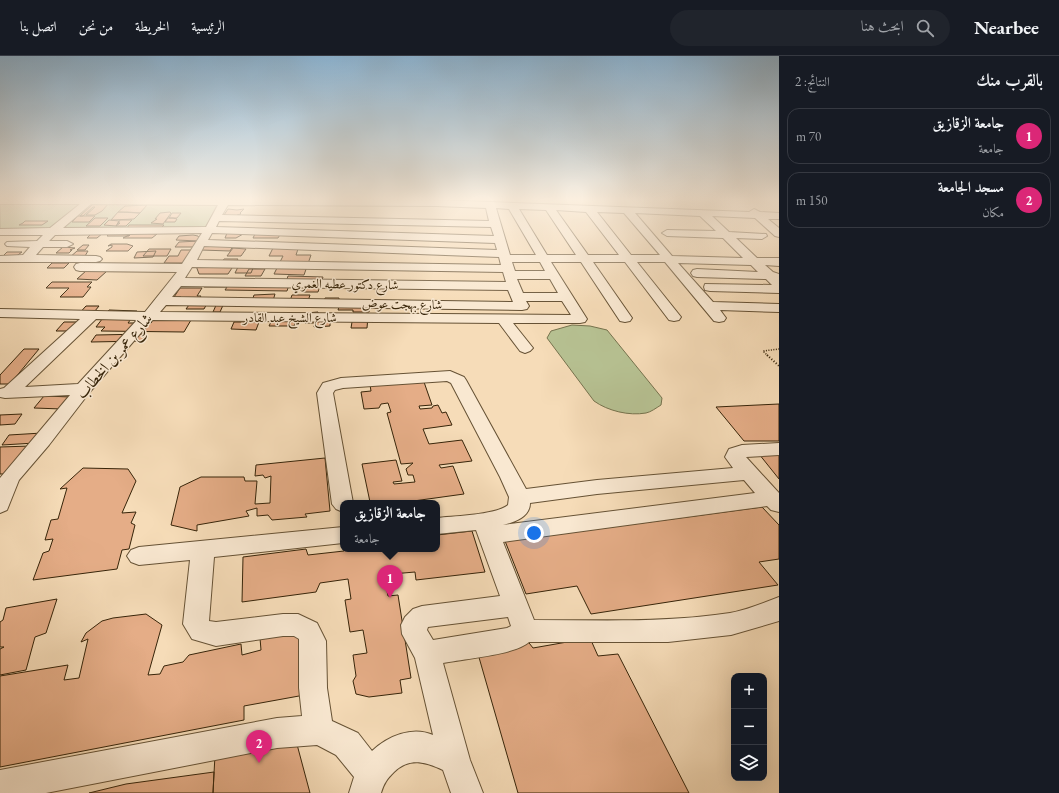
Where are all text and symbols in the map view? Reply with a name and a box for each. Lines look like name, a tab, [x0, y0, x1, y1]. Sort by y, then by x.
search box	[670, 10, 950, 46]
text: Nearbee	[974, 15, 1039, 40]
text: ابحث هنا	[861, 16, 904, 35]
text: اتصل بنا	[20, 17, 57, 35]
text: من نحن	[79, 17, 113, 35]
text: الخريطة	[135, 17, 169, 35]
text: الرئيسية	[191, 17, 225, 35]
icon: search	[914, 17, 936, 39]
text: بالقرب منك	[976, 69, 1043, 91]
text: النتائج: 2	[795, 73, 830, 90]
text: جامعة الزقازيق	[932, 113, 1004, 132]
text: 70 m	[796, 128, 821, 145]
text: 1	[1026, 128, 1032, 145]
text: جامعة	[978, 140, 1004, 157]
text: مسجد الجامعة	[938, 177, 1004, 196]
text: 150 m	[796, 192, 827, 209]
text: 2	[1026, 192, 1032, 209]
text: مكان	[982, 204, 1004, 221]
street label: شارع دكتور عطيه الغمري	[291, 275, 399, 296]
street label: شارع بهجت عوض	[362, 295, 442, 316]
street label: شارع عمر بن الخطاب	[71, 309, 159, 405]
street label: شارع الشيخ عبد القادر	[241, 309, 337, 329]
popup	[340, 500, 440, 552]
text: جامعة الزقازيق	[354, 503, 426, 522]
your location	[524, 523, 544, 543]
text: جامعة	[354, 530, 380, 547]
pin: 1	[377, 565, 403, 598]
map controls	[731, 673, 767, 781]
button: +	[731, 673, 767, 709]
button: −	[731, 709, 767, 745]
pin: 2	[246, 730, 272, 763]
button: layers	[731, 745, 767, 781]

